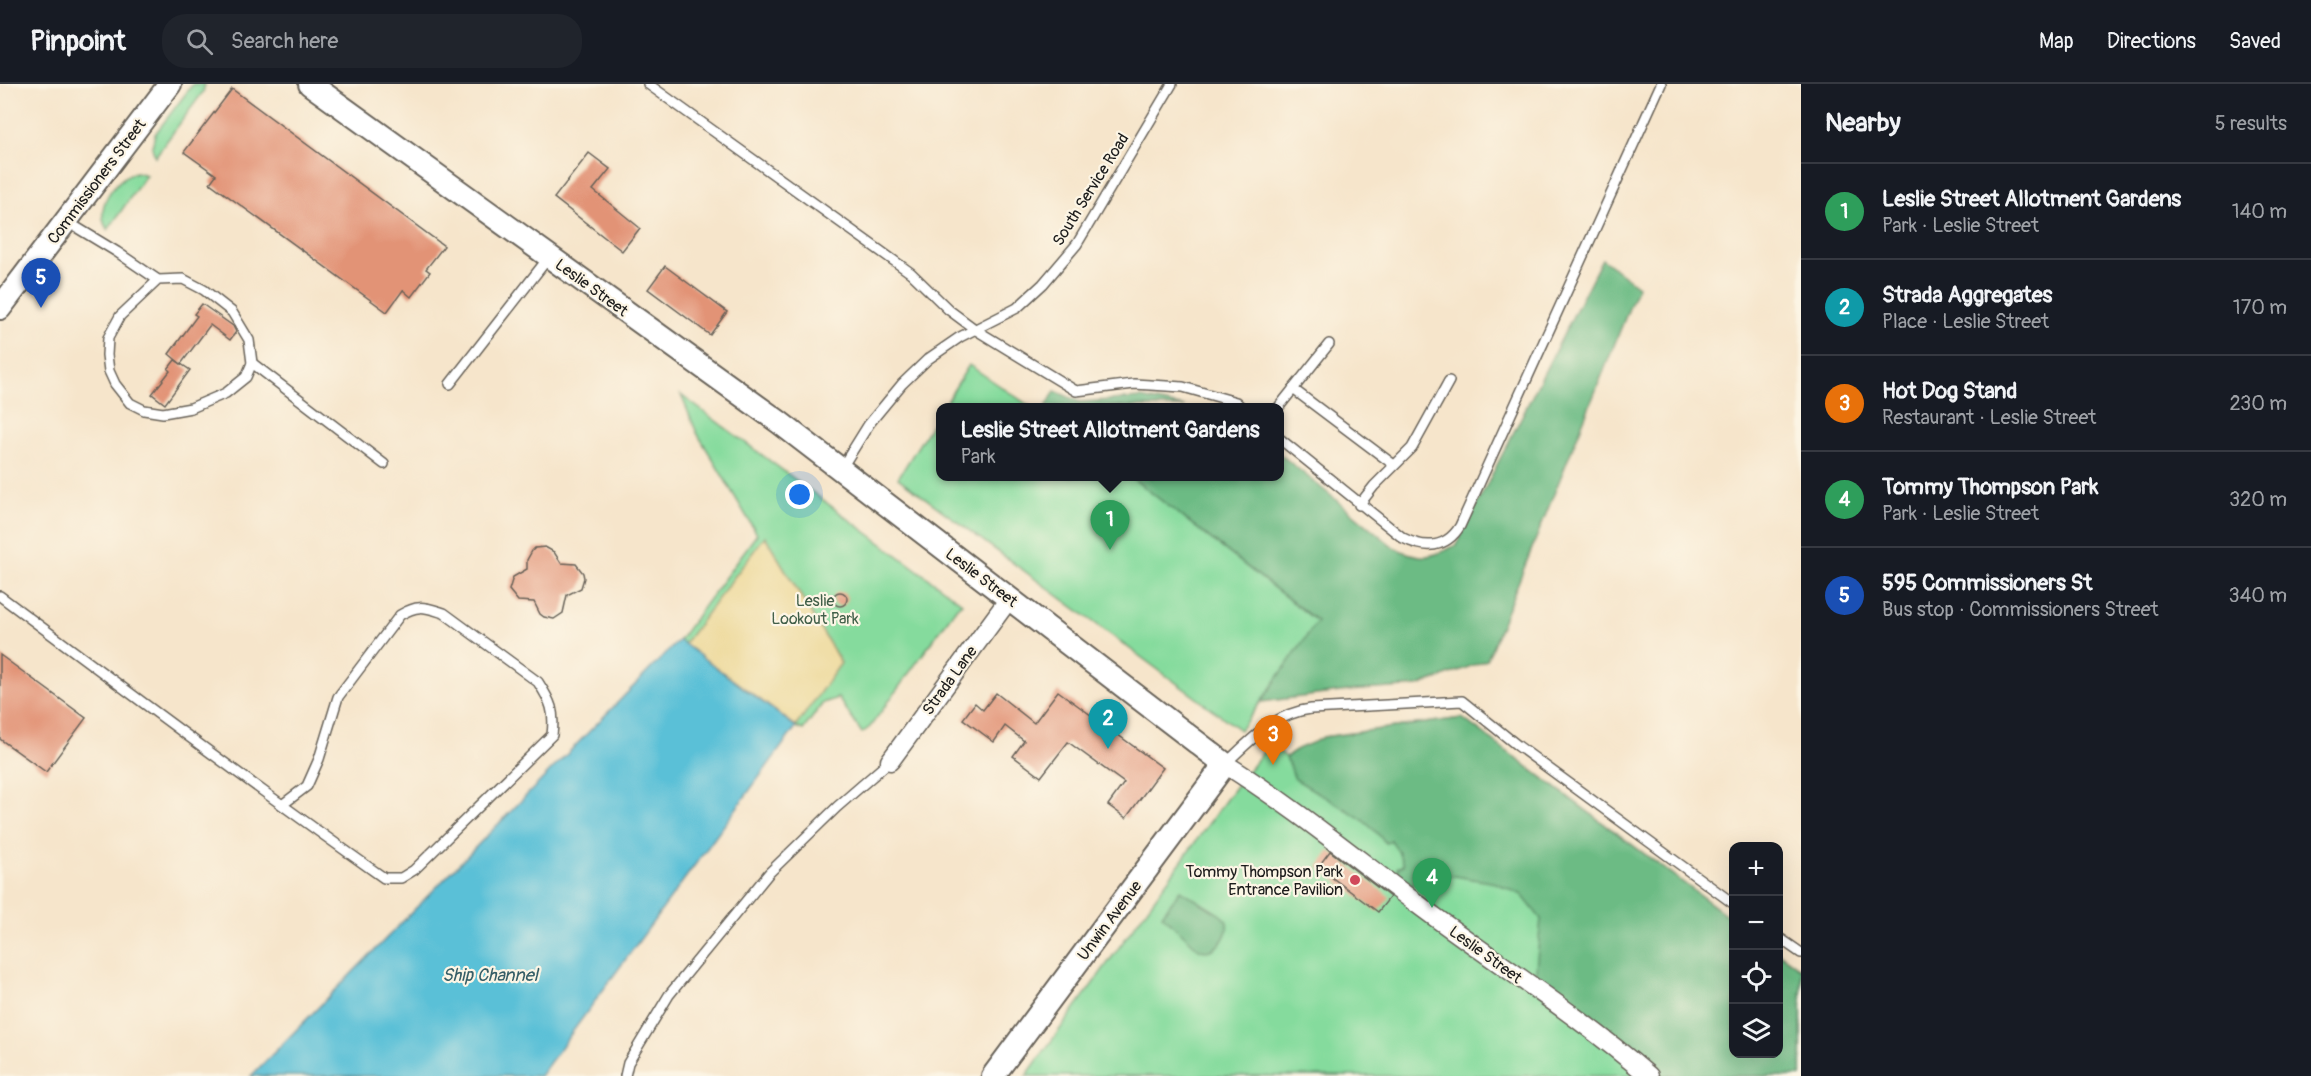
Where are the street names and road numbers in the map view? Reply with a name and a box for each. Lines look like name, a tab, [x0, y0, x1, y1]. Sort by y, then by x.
street label: Commissioners Street	[43, 115, 151, 248]
street label: South Service Road	[1048, 130, 1134, 250]
street label: Leslie Street	[551, 255, 632, 321]
street label: Leslie Street	[941, 544, 1022, 612]
street label: Strada Lane	[918, 642, 982, 719]
street label: Unwin Avenue	[1073, 877, 1146, 964]
street label: Leslie Street	[1445, 922, 1526, 988]

